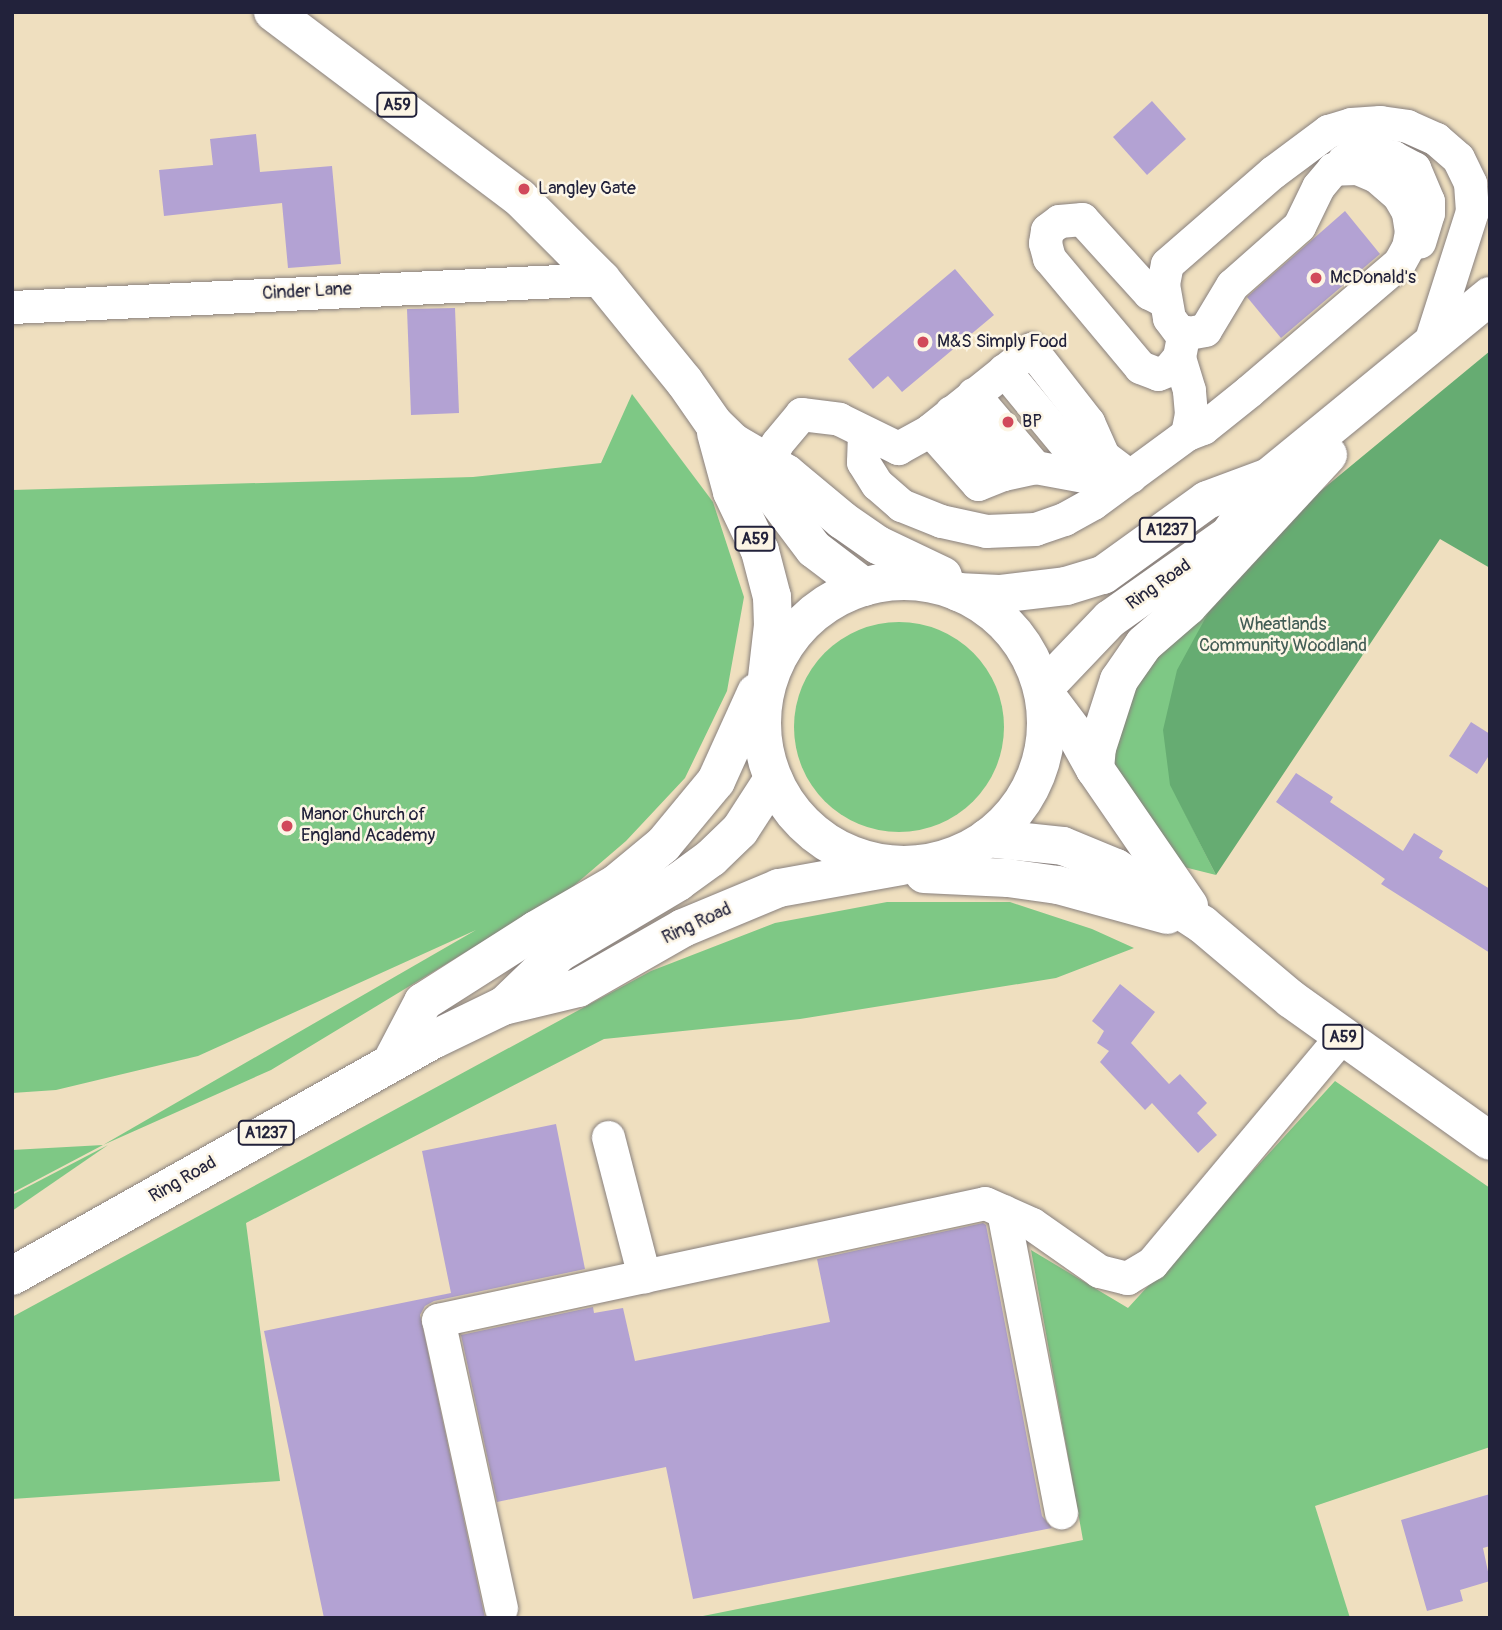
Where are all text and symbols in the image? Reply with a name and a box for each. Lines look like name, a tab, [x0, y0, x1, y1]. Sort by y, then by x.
road number: A59	[376, 92, 418, 118]
place label: Langley Gate	[538, 178, 636, 200]
marker: Langley Gate	[516, 181, 532, 197]
place label: McDonald's	[1330, 267, 1416, 289]
marker: McDonald's	[1308, 270, 1324, 286]
street label: Cinder Lane	[262, 279, 352, 305]
place label: M&S Simply Food	[937, 331, 1067, 353]
marker: M&S Simply Food	[915, 334, 931, 350]
place label: BP	[1022, 411, 1042, 433]
marker: BP	[1000, 414, 1016, 430]
road number: A1237	[1137, 517, 1197, 542]
road number: A59	[734, 526, 776, 552]
street label: Ring Road	[1123, 555, 1195, 615]
park label: Wheatlands Community Woodland	[1199, 615, 1367, 658]
place label: Manor Church of England Academy	[301, 805, 435, 848]
marker: Manor Church of England Academy	[279, 818, 295, 834]
street label: Ring Road	[659, 899, 735, 949]
road number: A59	[1322, 1024, 1364, 1050]
road number: A1237	[236, 1120, 296, 1146]
street label: Ring Road	[146, 1152, 220, 1208]

